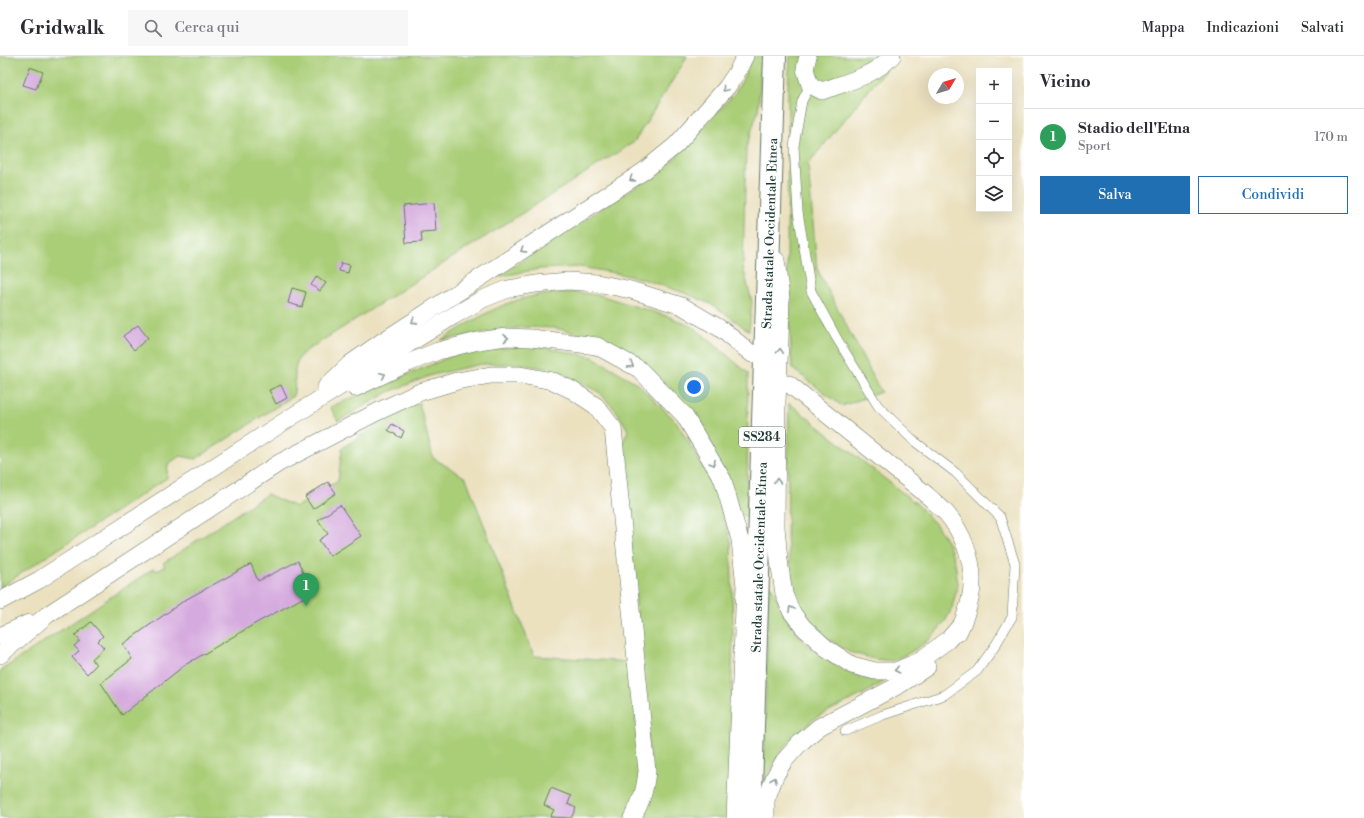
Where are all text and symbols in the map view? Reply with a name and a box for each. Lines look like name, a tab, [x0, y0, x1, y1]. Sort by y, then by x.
search box	[128, 10, 408, 46]
text: Gridwalk	[20, 16, 104, 40]
icon: search	[142, 17, 164, 39]
text: Cerca qui	[174, 18, 240, 37]
text: Mappa	[1142, 19, 1184, 37]
text: Indicazioni	[1206, 19, 1279, 37]
text: Salvati	[1301, 19, 1344, 37]
north arrow	[928, 68, 964, 104]
map controls	[976, 68, 1012, 212]
button: +	[976, 68, 1012, 104]
text: Vicino	[1040, 71, 1091, 93]
one-way arrow	[722, 85, 729, 92]
button: −	[976, 104, 1012, 140]
text: Stadio dell'Etna	[1078, 119, 1190, 138]
text: 1	[1050, 129, 1056, 145]
text: 170 m	[1314, 129, 1348, 145]
street label: Strada statale Occidentale Etnea	[759, 137, 781, 329]
text: Sport	[1078, 138, 1111, 154]
button: locate	[976, 140, 1012, 176]
one-way arrow	[629, 174, 636, 182]
button: layers	[976, 176, 1012, 212]
button: Salva	[1040, 176, 1190, 214]
button: Condividi	[1198, 176, 1348, 214]
one-way arrow	[520, 245, 527, 253]
one-way arrow	[411, 316, 418, 324]
one-way arrow	[503, 333, 509, 342]
one-way arrow	[775, 348, 784, 354]
one-way arrow	[627, 361, 634, 368]
one-way arrow	[378, 372, 386, 380]
your location	[684, 377, 704, 397]
road number: SS284	[739, 427, 785, 447]
one-way arrow	[709, 459, 716, 466]
street label: Strada statale Occidentale Etnea	[748, 461, 771, 653]
one-way arrow	[773, 478, 781, 484]
pin: 1	[293, 573, 319, 606]
one-way arrow	[788, 605, 796, 613]
one-way arrow	[893, 665, 900, 673]
one-way arrow	[769, 777, 777, 784]

